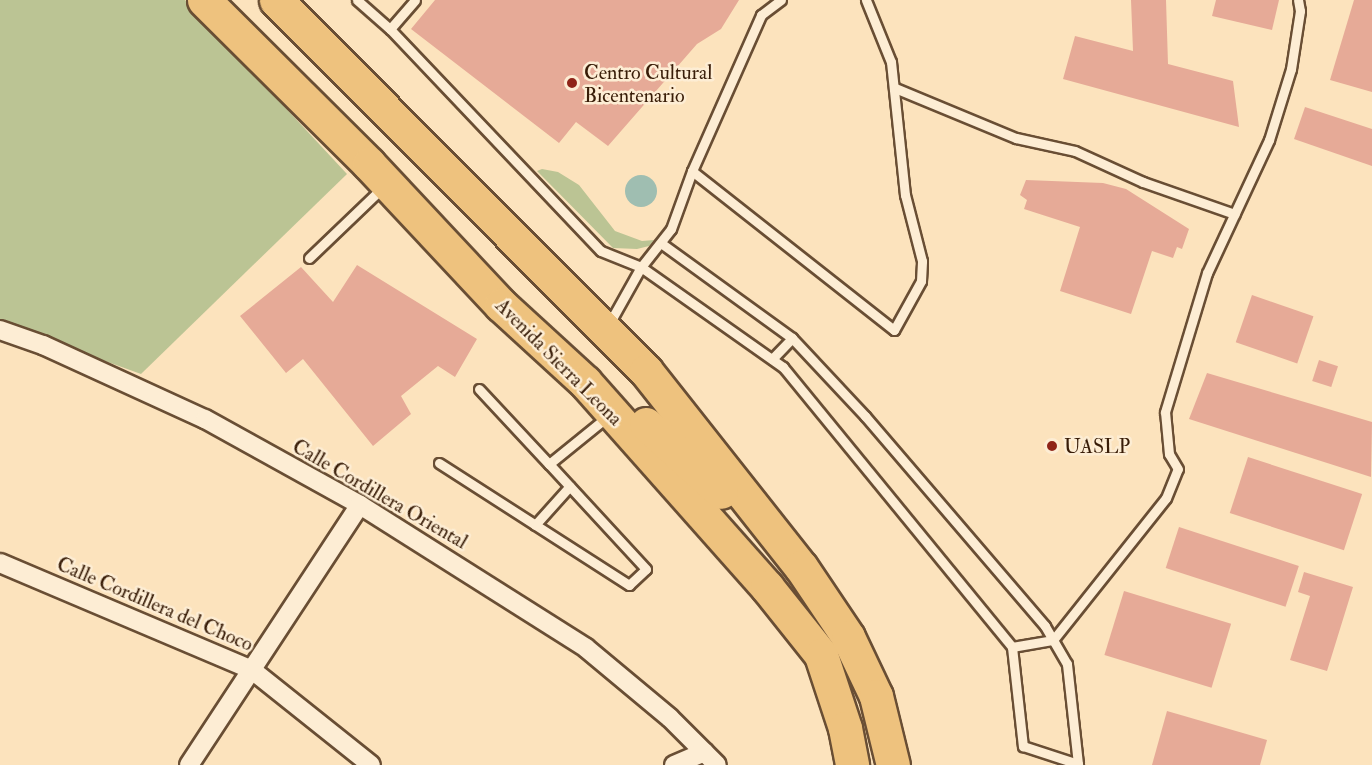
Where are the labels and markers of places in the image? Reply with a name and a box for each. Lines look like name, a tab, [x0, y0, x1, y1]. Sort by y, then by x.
place label: Centro Cultural Bicentenario	[584, 60, 712, 107]
marker: Centro Cultural Bicentenario	[565, 76, 579, 90]
place label: UASLP	[1064, 434, 1130, 458]
marker: UASLP	[1045, 439, 1059, 453]

